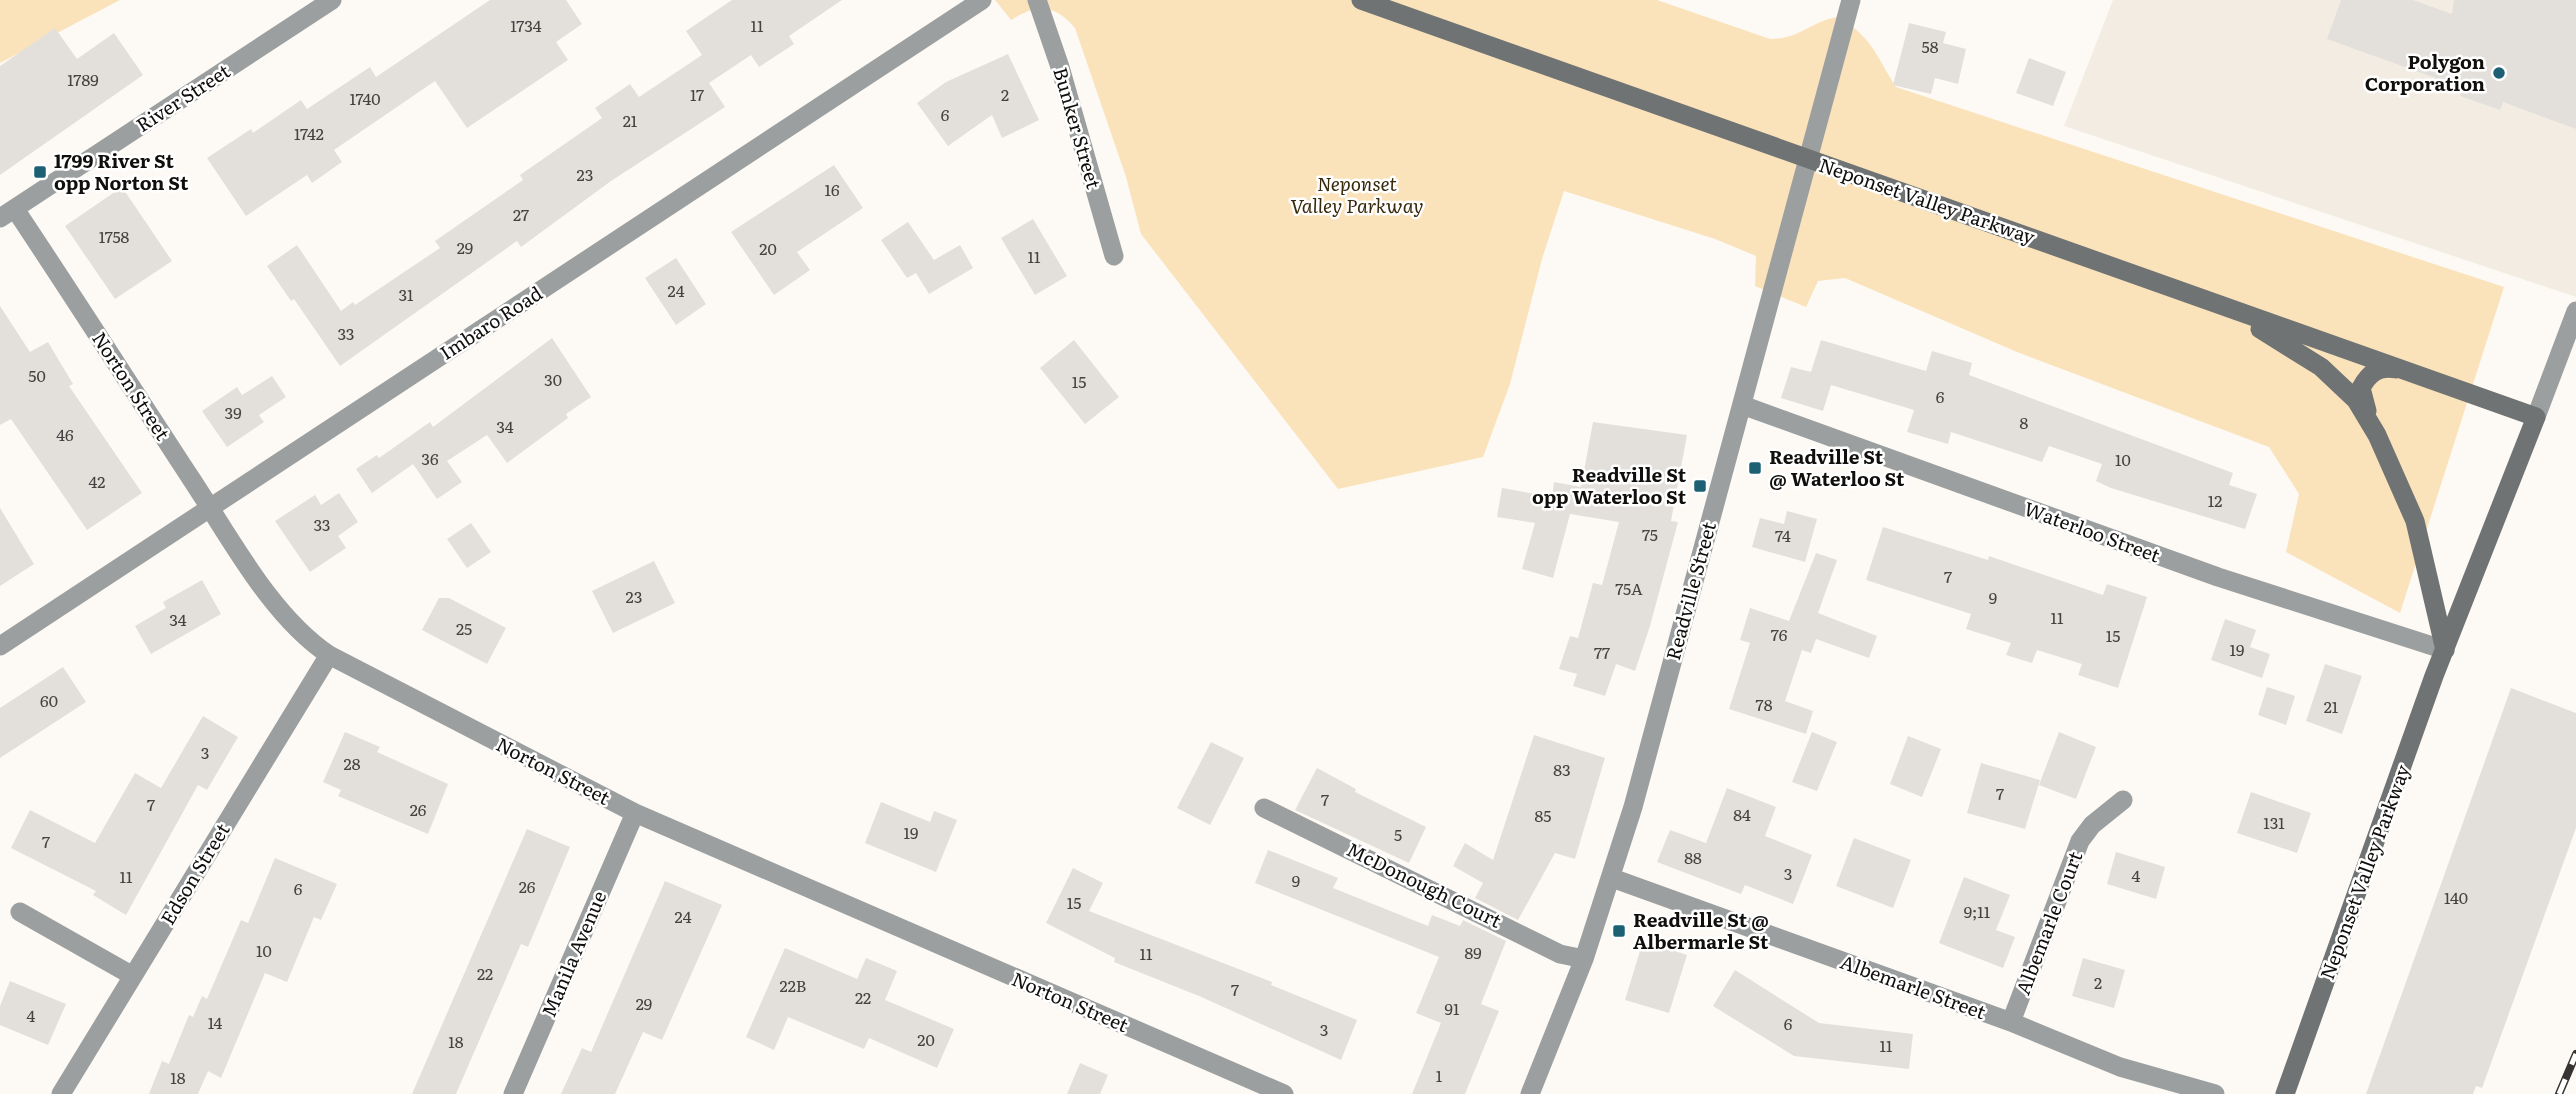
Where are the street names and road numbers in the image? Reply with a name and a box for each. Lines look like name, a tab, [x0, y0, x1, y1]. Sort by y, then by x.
street label: River Street	[130, 56, 235, 138]
street label: Bunker Street	[1047, 64, 1109, 192]
street label: Neponset Valley Parkway	[1816, 150, 2039, 250]
street label: Imbaro Road	[434, 278, 547, 366]
street label: Norton Street	[86, 326, 178, 445]
street label: Waterloo Street	[2021, 494, 2164, 569]
street label: Readville Street	[1658, 518, 1722, 663]
street label: Norton Street	[492, 729, 615, 811]
street label: Neponset Valley Parkway	[2312, 760, 2416, 983]
street label: Edson Street	[153, 817, 236, 930]
street label: McDonough Court	[1342, 834, 1507, 934]
street label: Albemarle Court	[2008, 847, 2088, 998]
street label: Manila Avenue	[534, 886, 612, 1021]
street label: Albemarle Street	[1837, 947, 1990, 1025]
street label: Norton Street	[1008, 964, 1133, 1038]

